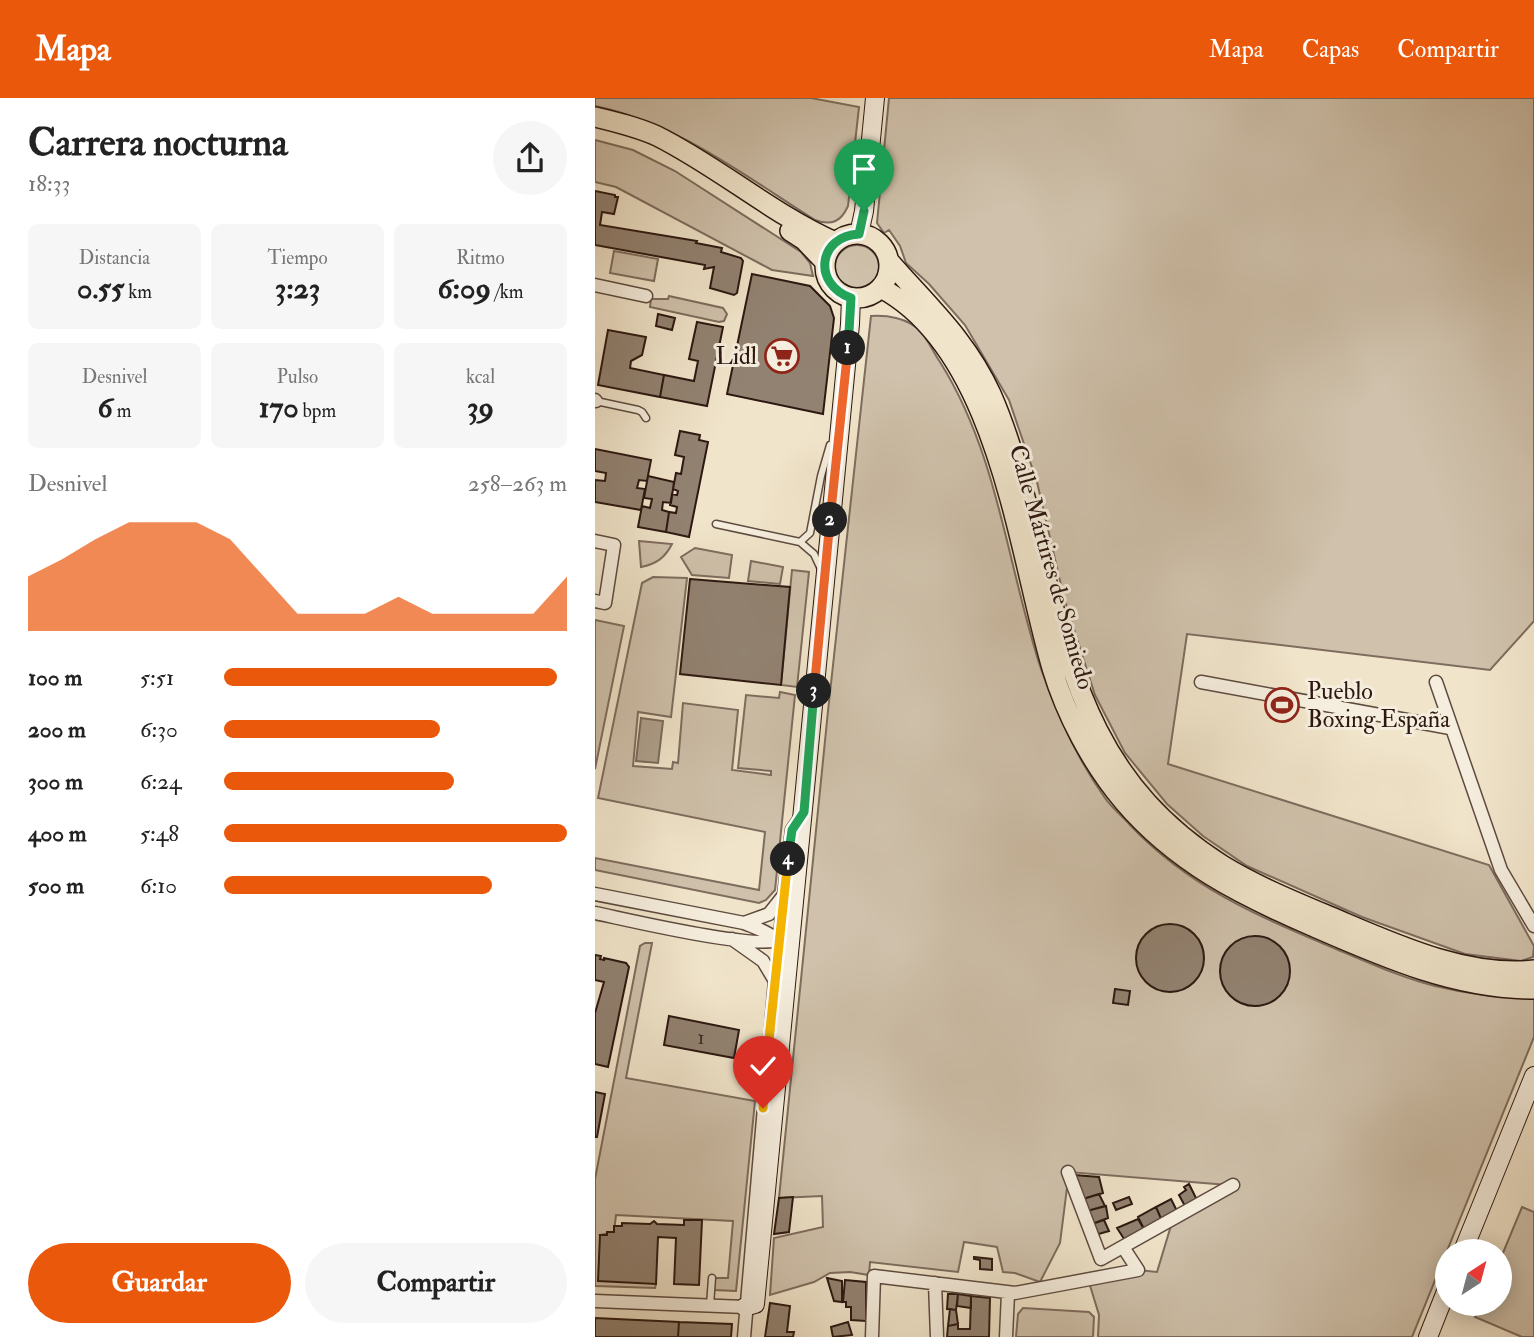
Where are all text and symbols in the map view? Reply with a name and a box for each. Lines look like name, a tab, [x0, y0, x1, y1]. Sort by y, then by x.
text: Mapa	[35, 29, 111, 70]
text: Mapa	[1209, 34, 1264, 65]
text: Capas	[1302, 34, 1359, 65]
text: Compartir	[1397, 34, 1499, 65]
text: Carrera nocturna	[28, 119, 288, 167]
button: share	[493, 121, 567, 195]
pin	[834, 139, 894, 211]
icon: arrive	[845, 150, 883, 188]
text: 18:33	[28, 169, 70, 198]
text: Distancia	[79, 246, 150, 270]
text: Tiempo	[267, 246, 328, 270]
text: Ritmo	[456, 246, 505, 270]
text: 0.55	[77, 270, 124, 307]
text: 3:23	[275, 270, 320, 307]
text: 6:09	[437, 270, 491, 307]
text: km	[124, 280, 152, 304]
text: /km	[491, 280, 524, 304]
pin: 1	[831, 330, 865, 366]
text: 1	[844, 335, 851, 359]
supermarket icon: Lidl	[763, 337, 801, 375]
place label: Lidl	[715, 341, 757, 372]
text: Desnivel	[82, 365, 147, 389]
text: Pulso	[277, 365, 318, 389]
text: kcal	[466, 365, 495, 389]
text: 6	[98, 389, 113, 426]
text: 170	[259, 389, 299, 426]
text: 39	[467, 389, 494, 426]
text: m	[113, 399, 131, 423]
text: bpm	[299, 399, 336, 423]
street label: Calle Mártires de Somiedo	[1002, 441, 1101, 693]
text: Desnivel	[28, 469, 107, 498]
text: 258–263 m	[468, 469, 567, 498]
pin: 2	[813, 502, 847, 538]
text: 2	[825, 507, 834, 531]
text: 100 m	[28, 663, 82, 692]
text: 5:51	[140, 663, 174, 692]
pin: 3	[797, 674, 831, 708]
place label: Pueblo Boxing España	[1307, 676, 1451, 735]
text: 3	[810, 678, 817, 702]
sports icon: Pueblo Boxing España	[1263, 686, 1301, 724]
text: 200 m	[28, 715, 86, 744]
text: 6:30	[140, 715, 178, 744]
text: 300 m	[28, 767, 83, 796]
text: 6:24	[140, 767, 181, 796]
text: 400 m	[28, 819, 87, 848]
text: 5:48	[140, 819, 179, 848]
pin: 4	[771, 842, 805, 876]
text: 4	[782, 846, 793, 870]
text: 500 m	[28, 871, 84, 900]
text: 6:10	[140, 871, 177, 900]
house number: 1	[697, 1024, 705, 1051]
pin	[733, 1036, 793, 1108]
icon: check	[744, 1047, 782, 1085]
north arrow	[1435, 1239, 1512, 1316]
map controls	[1435, 1239, 1512, 1316]
button: Guardar	[28, 1243, 291, 1323]
button: Compartir	[305, 1243, 567, 1323]

